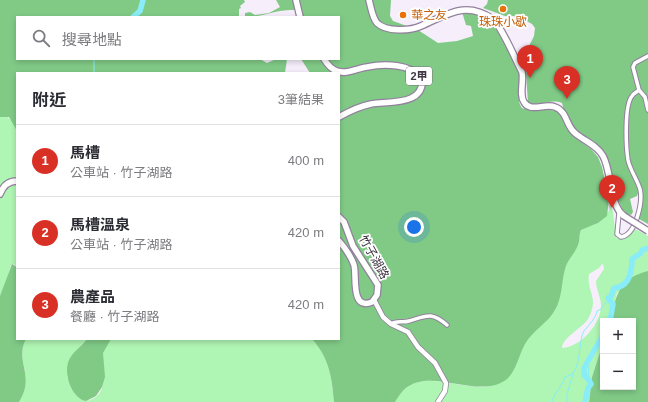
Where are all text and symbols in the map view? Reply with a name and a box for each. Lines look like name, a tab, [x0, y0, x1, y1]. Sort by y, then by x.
marker: 珠珠小歇	[498, 4, 508, 14]
place label: 華之友	[411, 8, 447, 22]
marker: 華之友	[398, 10, 408, 20]
place label: 珠珠小歇	[479, 15, 527, 29]
search box	[16, 16, 340, 60]
icon: search	[30, 27, 52, 49]
text: 搜尋地點	[62, 31, 122, 48]
pin: 1	[517, 45, 543, 78]
pin: 3	[554, 66, 580, 99]
road number: 2甲	[406, 67, 432, 85]
text: 附近	[32, 91, 66, 110]
text: 3筆結果	[278, 92, 324, 107]
text: 馬槽	[70, 144, 100, 161]
text: 1	[41, 153, 49, 168]
text: 400 m	[288, 153, 324, 168]
text: 公車站 · 竹子湖路	[70, 165, 173, 180]
pin: 2	[599, 175, 625, 208]
text: 馬槽溫泉	[70, 216, 130, 233]
your location	[404, 217, 424, 237]
text: 2	[41, 225, 49, 240]
text: 420 m	[288, 225, 324, 240]
street label: 竹子湖路	[356, 233, 392, 281]
text: 公車站 · 竹子湖路	[70, 237, 173, 252]
text: 農產品	[70, 288, 115, 305]
text: 3	[41, 297, 49, 312]
text: 420 m	[288, 297, 324, 312]
text: 餐廳 · 竹子湖路	[70, 309, 160, 324]
map controls	[600, 318, 636, 390]
button: +	[600, 318, 636, 354]
button: −	[600, 354, 636, 390]

